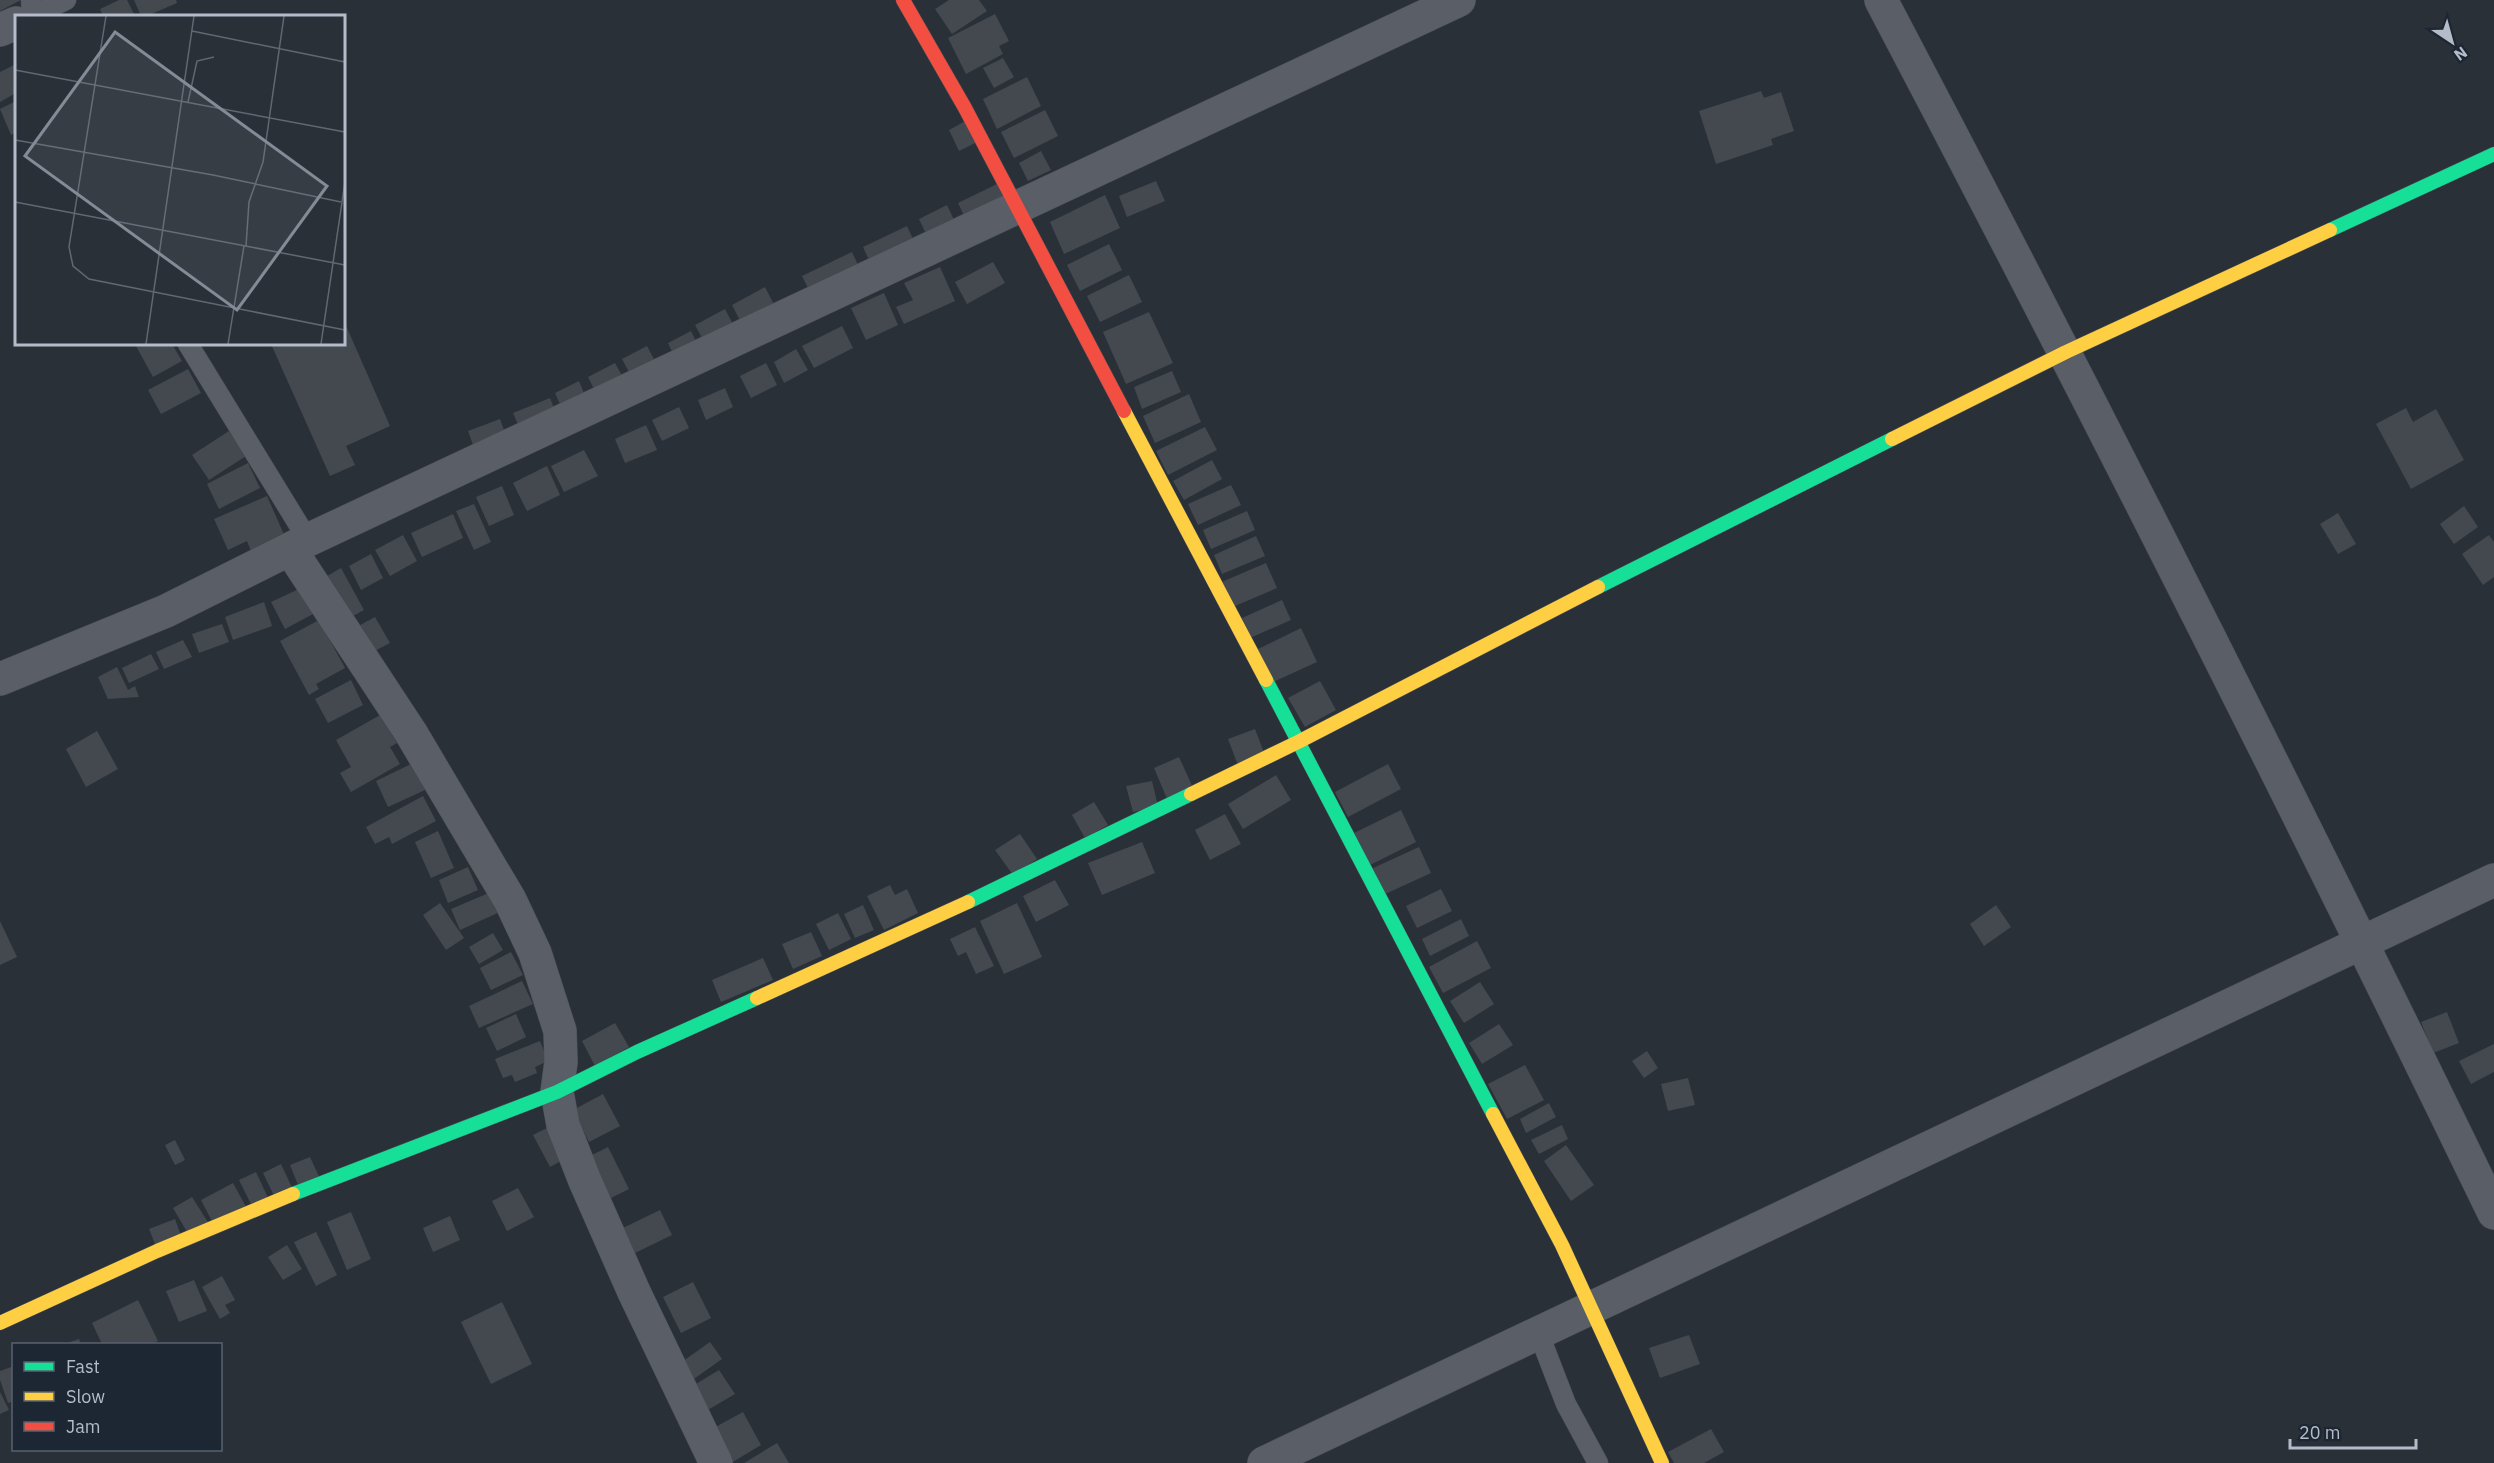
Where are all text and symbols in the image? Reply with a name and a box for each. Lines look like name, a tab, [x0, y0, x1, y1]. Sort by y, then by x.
north arrow	[2422, 12, 2482, 72]
inset map	[15, 15, 345, 345]
text: N	[2450, 43, 2471, 66]
legend	[12, 1343, 222, 1451]
text: Fast	[66, 1355, 100, 1378]
text: Slow	[66, 1385, 105, 1408]
scale bar	[2290, 1412, 2416, 1450]
text: Jam	[66, 1415, 101, 1438]
text: 20 m	[2299, 1421, 2341, 1444]

